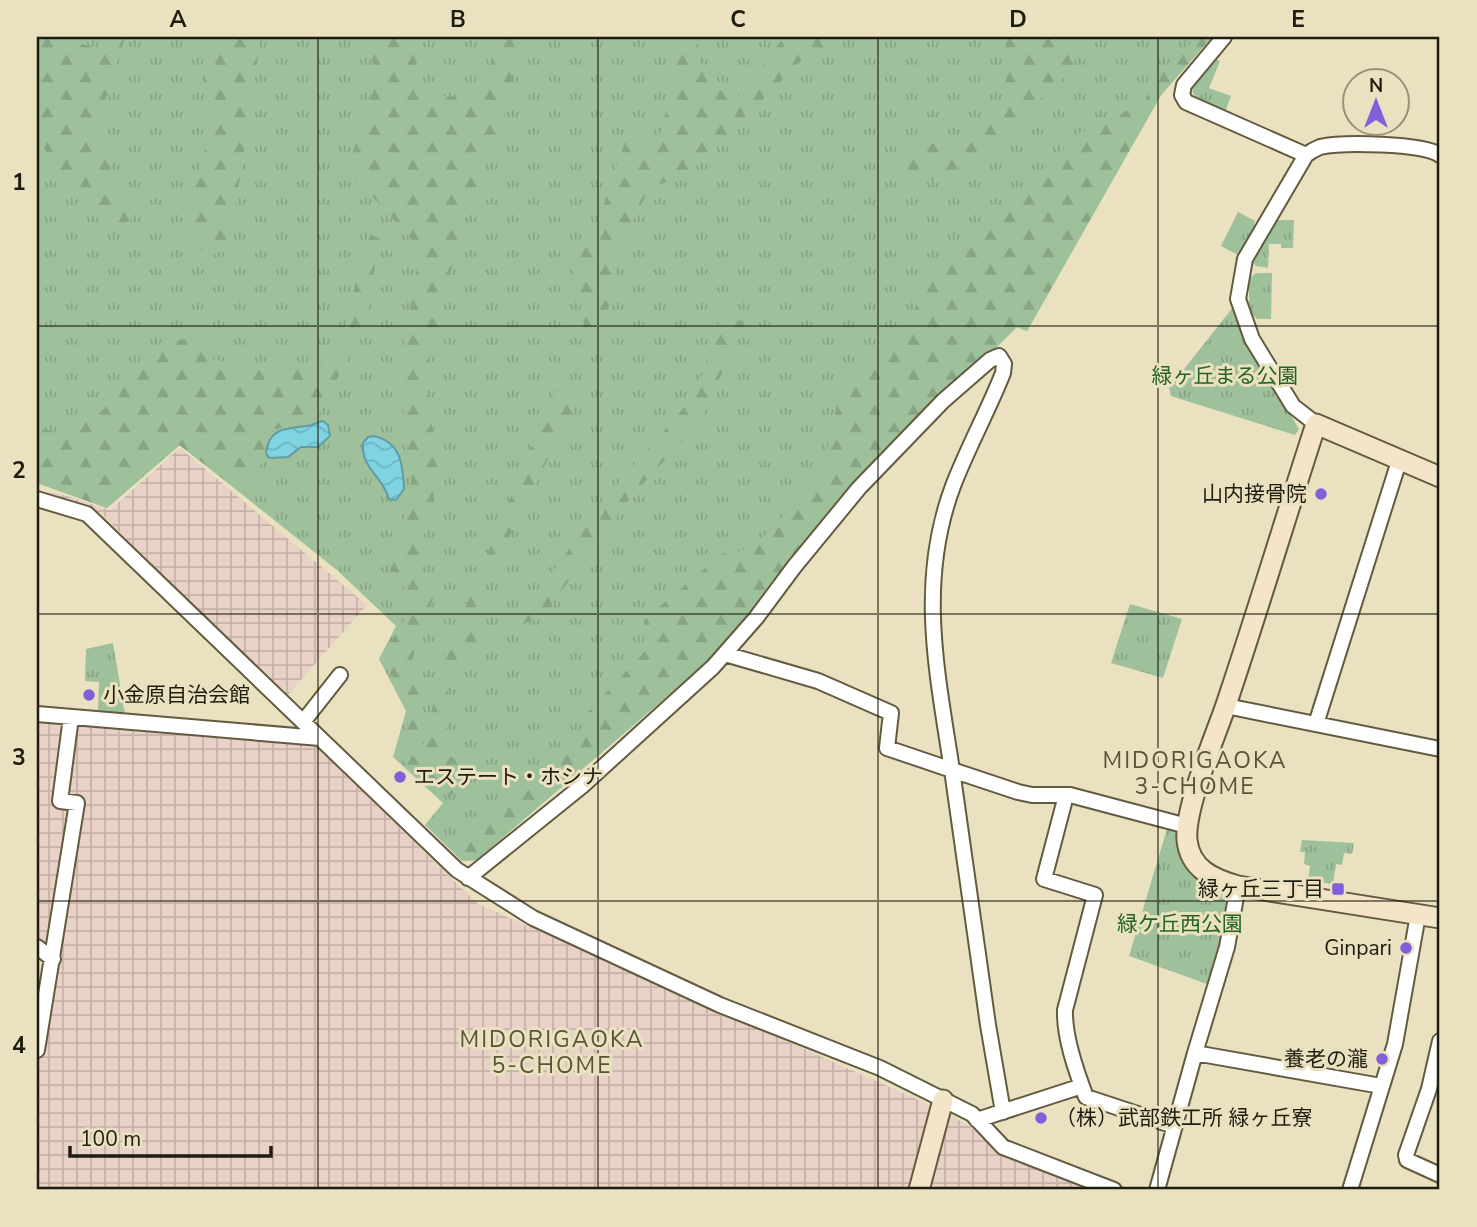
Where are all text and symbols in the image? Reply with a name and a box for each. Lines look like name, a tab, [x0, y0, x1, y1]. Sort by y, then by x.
text: A	[169, 4, 187, 35]
text: B	[450, 4, 466, 35]
text: C	[730, 4, 746, 35]
text: D	[1009, 4, 1027, 35]
text: E	[1291, 4, 1305, 35]
north arrow	[1340, 66, 1410, 136]
text: N	[1369, 73, 1383, 99]
text: 1	[12, 167, 26, 198]
park label: 緑ヶ丘まる公園	[1152, 362, 1299, 390]
text: 2	[12, 455, 26, 486]
place label: 山内接骨院	[1202, 480, 1307, 508]
marker: 山内接骨院	[1313, 486, 1329, 502]
place label: 小金原自治会館	[103, 681, 250, 709]
marker: 小金原自治会館	[81, 687, 97, 703]
text: 3	[12, 742, 26, 773]
district label: MIDORIGAOKA 3-CHOME	[1103, 745, 1287, 802]
place label: エステート・ホシナ	[414, 763, 603, 791]
marker: エステート・ホシナ	[392, 769, 408, 785]
place label: 緑ヶ丘三丁目	[1198, 875, 1324, 903]
marker: 緑ヶ丘三丁目	[1330, 881, 1346, 897]
park label: 緑ケ丘西公園	[1117, 910, 1243, 938]
place label: Ginpari	[1324, 934, 1392, 962]
marker: Ginpari	[1398, 940, 1414, 956]
district label: MIDORIGAOKA 5-CHOME	[460, 1024, 644, 1081]
text: 4	[12, 1030, 26, 1061]
place label: 養老の瀧	[1284, 1045, 1368, 1073]
marker: 養老の瀧	[1374, 1051, 1390, 1067]
place label: （株）武部鉄工所 緑ヶ丘寮	[1055, 1104, 1312, 1132]
marker: （株）武部鉄工所 緑ヶ丘寮	[1033, 1110, 1049, 1126]
scale bar	[70, 1115, 271, 1159]
text: 100 m	[80, 1125, 141, 1153]

